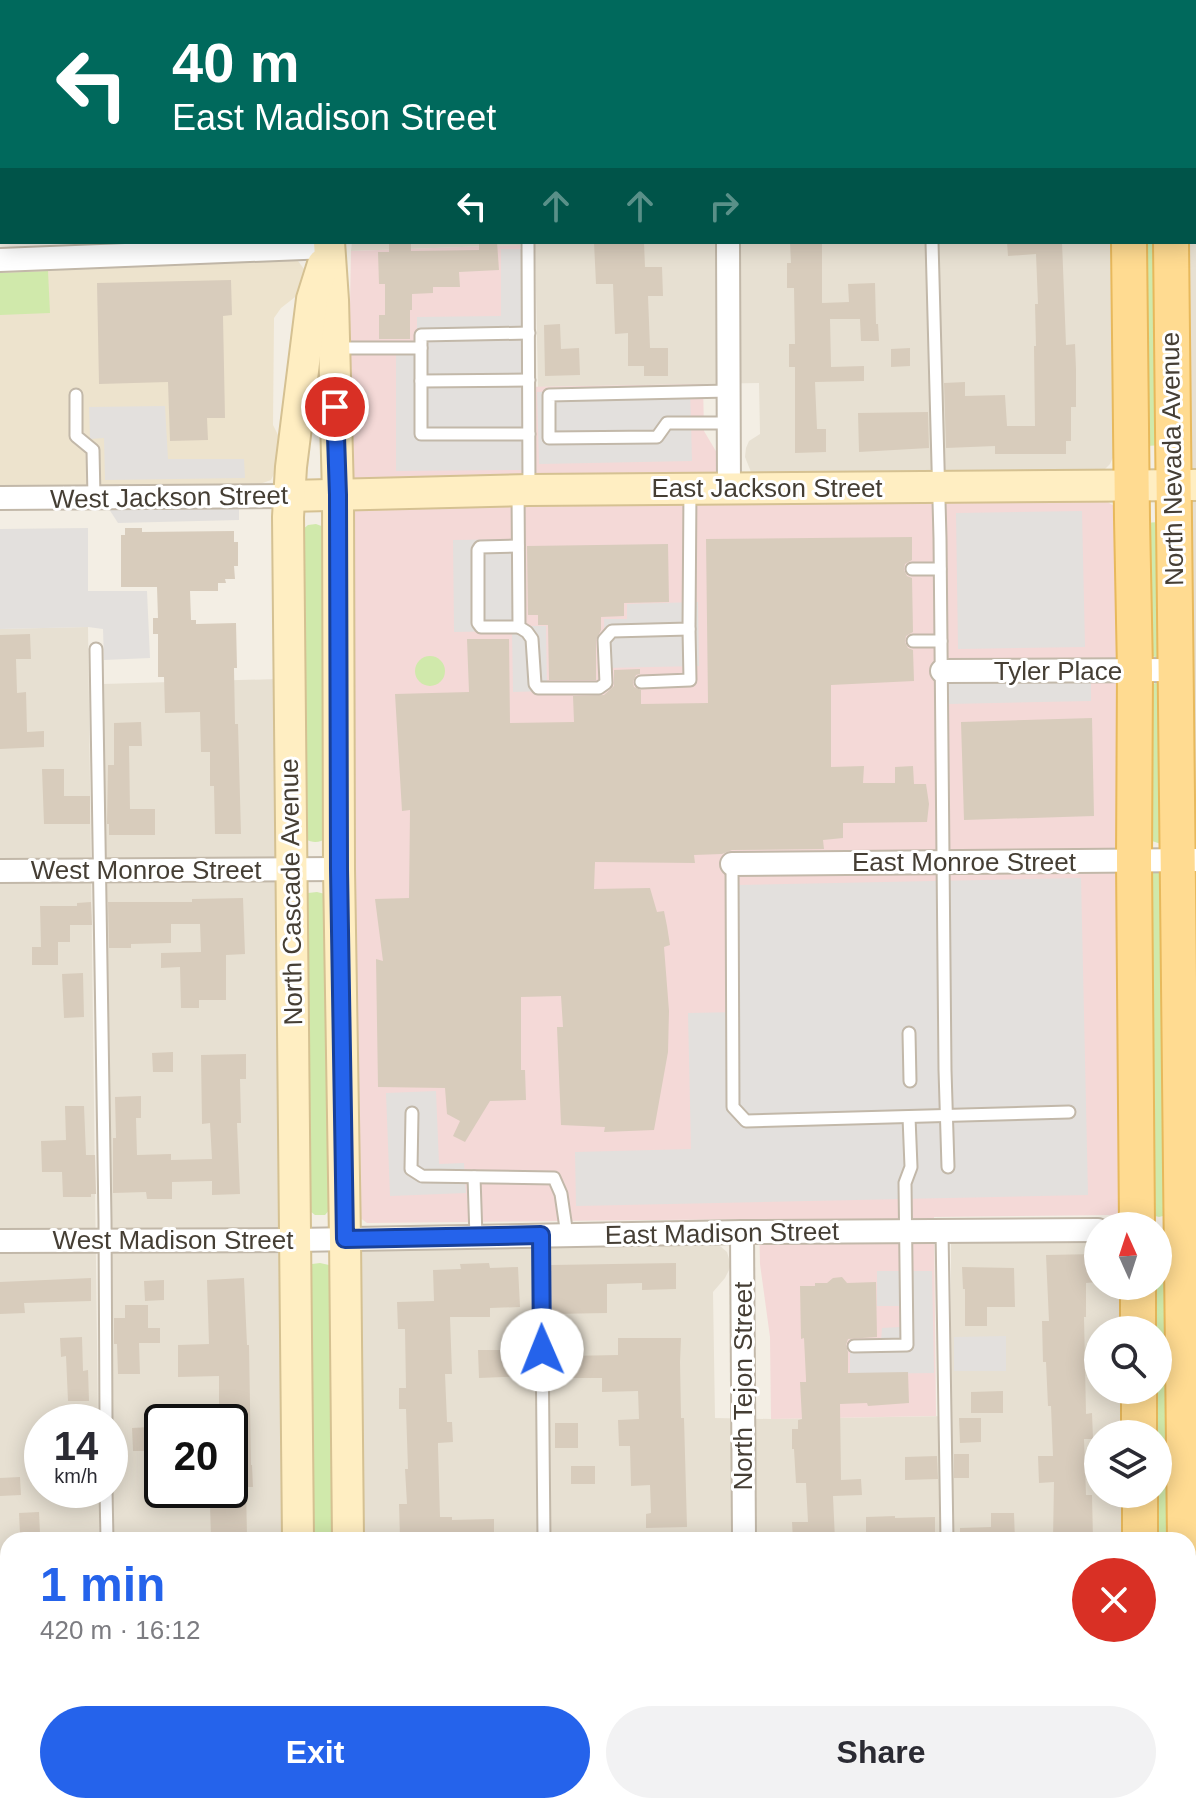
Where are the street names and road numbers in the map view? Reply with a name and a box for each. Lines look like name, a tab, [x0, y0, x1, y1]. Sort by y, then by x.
street label: North Nevada Avenue	[1155, 332, 1189, 586]
street label: East Jackson Street	[651, 473, 883, 503]
street label: West Jackson Street	[50, 480, 289, 514]
street label: Tyler Place	[994, 656, 1122, 686]
street label: North Cascade Avenue	[274, 758, 308, 1026]
street label: East Monroe Street	[852, 847, 1077, 877]
street label: West Monroe Street	[31, 855, 262, 885]
street label: East Madison Street	[605, 1216, 840, 1250]
street label: West Madison Street	[53, 1225, 294, 1255]
street label: North Tejon Street	[728, 1281, 758, 1491]

